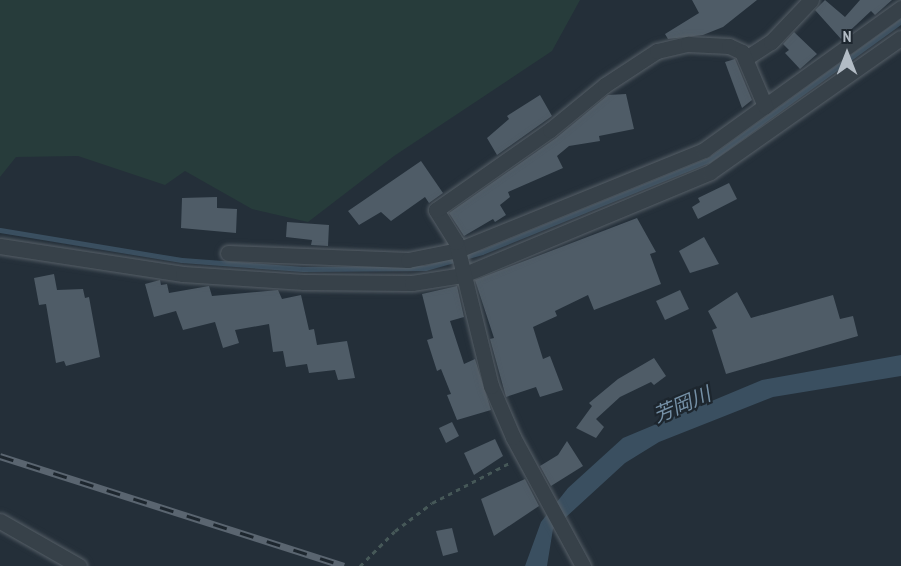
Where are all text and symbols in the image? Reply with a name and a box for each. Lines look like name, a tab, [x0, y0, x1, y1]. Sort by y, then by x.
north arrow	[817, 24, 877, 84]
text: N	[843, 26, 851, 46]
water label: 芳岡川	[650, 382, 714, 428]

